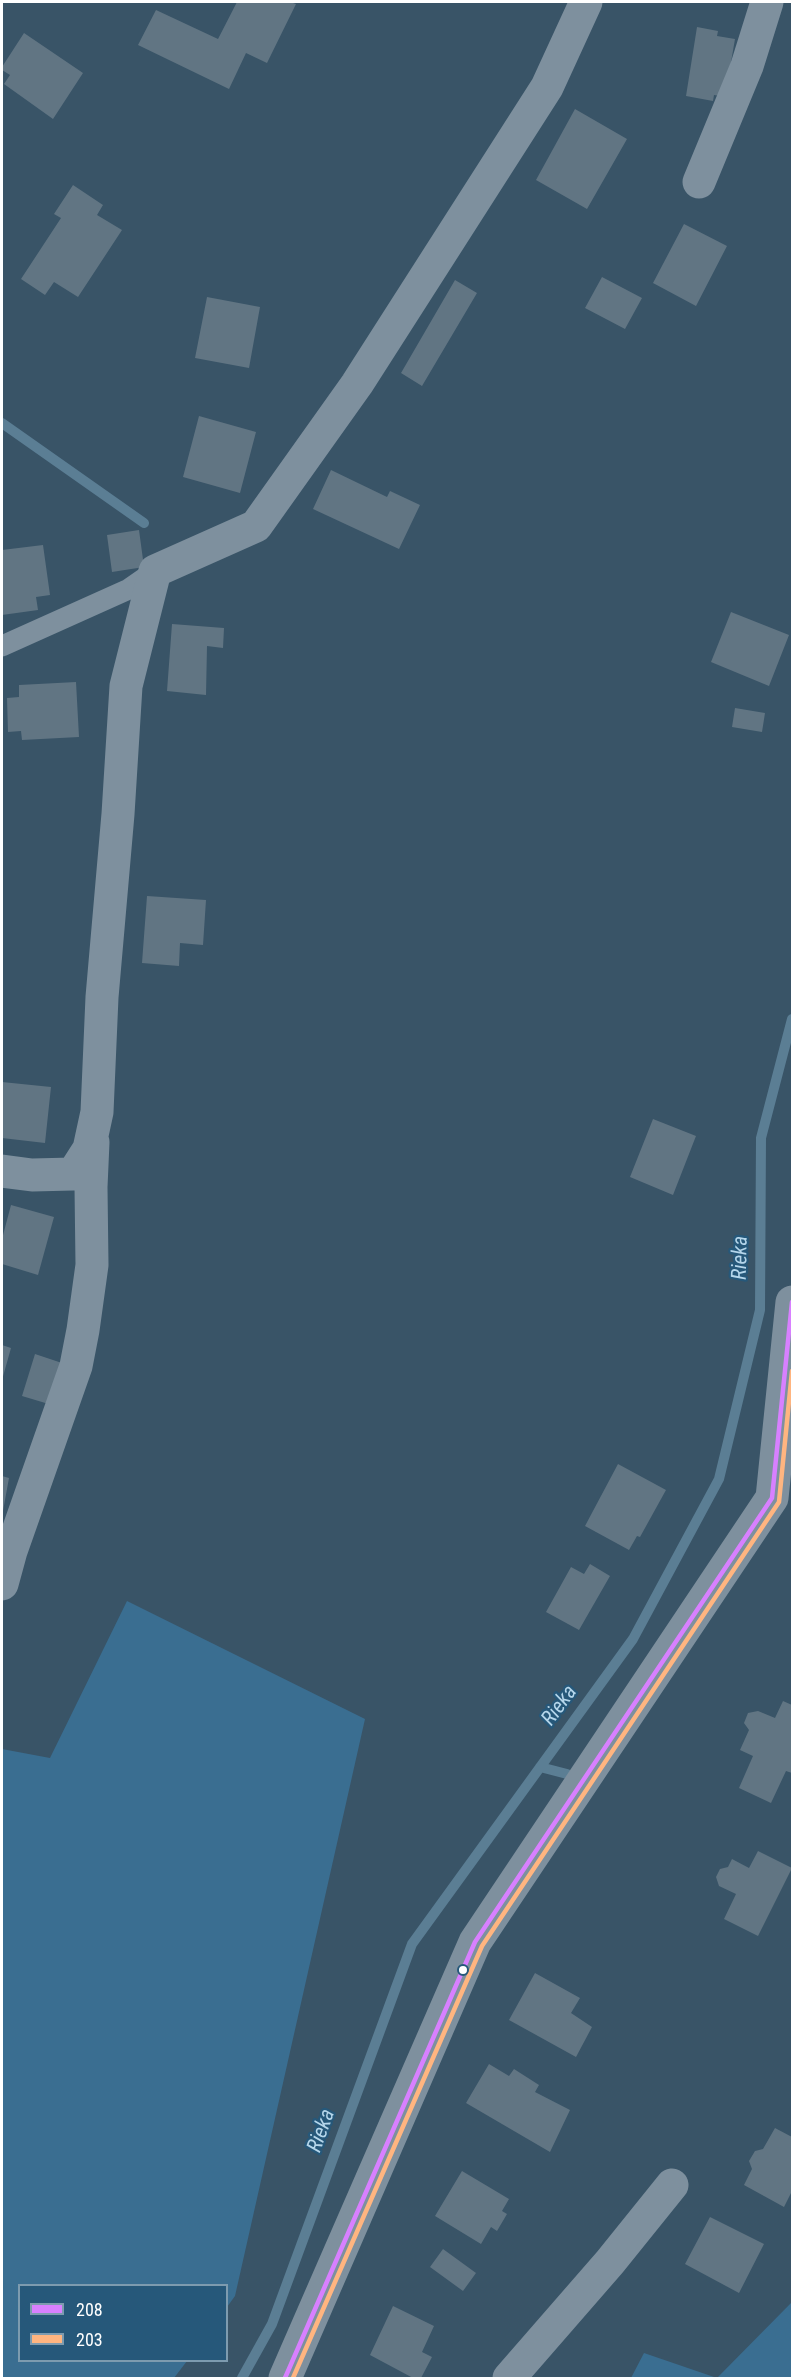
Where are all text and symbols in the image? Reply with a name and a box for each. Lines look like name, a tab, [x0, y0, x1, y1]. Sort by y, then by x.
water label: Rieka	[728, 1236, 754, 1280]
water label: Rieka	[537, 1681, 583, 1731]
unlabelled marker	[457, 1964, 469, 1976]
water label: Rieka	[303, 2106, 341, 2156]
legend	[18, 2284, 228, 2362]
text: 208	[76, 2299, 103, 2320]
text: 203	[76, 2329, 103, 2350]

